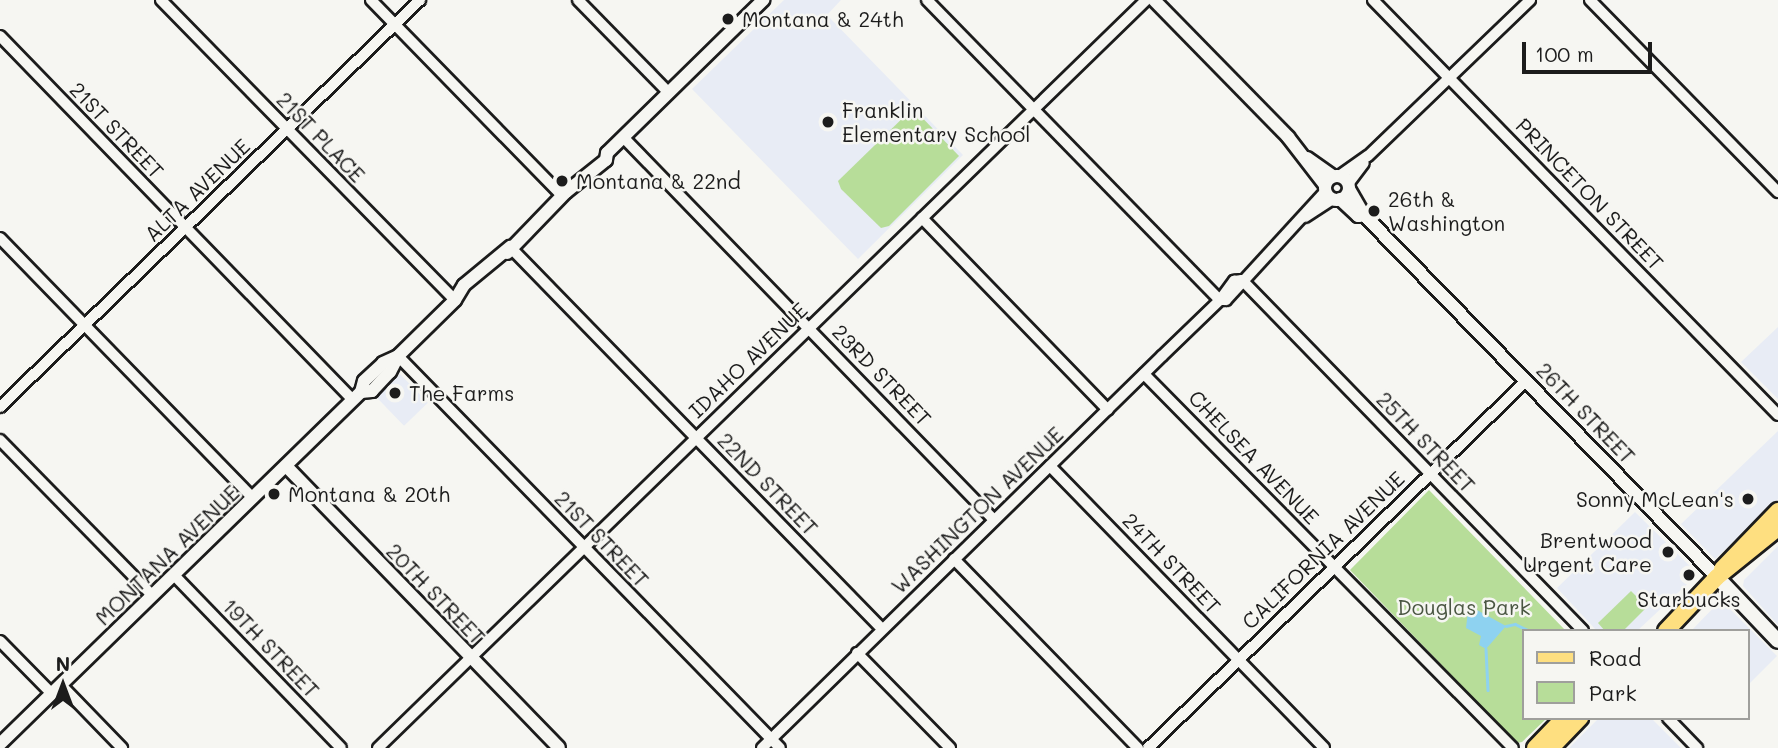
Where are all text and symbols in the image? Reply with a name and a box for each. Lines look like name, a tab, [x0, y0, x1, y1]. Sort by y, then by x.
place label: Montana & 24th	[742, 6, 904, 32]
marker: Montana & 24th	[720, 11, 736, 27]
scale bar	[1526, 28, 1656, 72]
text: 100 m	[1535, 40, 1594, 67]
street label: 21ST STREET	[65, 77, 169, 183]
street label: 21ST PLACE	[272, 87, 370, 187]
place label: Franklin Elementary School	[842, 97, 1030, 147]
street label: PRINCETON STREET	[1511, 113, 1669, 275]
marker: Franklin Elementary School	[820, 114, 836, 130]
street label: ALTA AVENUE	[139, 133, 255, 247]
place label: Montana & 22nd	[576, 168, 741, 194]
marker: Montana & 22nd	[554, 173, 570, 189]
place label: 26th & Washington	[1388, 186, 1505, 236]
marker: 26th & Washington	[1366, 203, 1382, 219]
street label: IDAHO AVENUE	[684, 297, 812, 423]
street label: 23RD STREET	[827, 319, 937, 431]
street label: 26TH STREET	[1532, 357, 1640, 469]
place label: The Farms	[409, 380, 515, 406]
marker: The Farms	[387, 385, 403, 401]
street label: CHELSEA AVENUE	[1184, 385, 1324, 529]
street label: 25TH STREET	[1372, 386, 1480, 498]
street label: WASHINGTON AVENUE	[886, 421, 1068, 599]
street label: 22ND STREET	[713, 427, 823, 541]
street label: CALIFORNIA AVENUE	[1237, 466, 1409, 634]
street label: MONTANA AVENUE	[90, 480, 244, 630]
place label: Montana & 20th	[288, 481, 450, 507]
marker: Montana & 20th	[266, 486, 282, 502]
street label: 21ST STREET	[550, 486, 654, 592]
place label: Sonny McLean's	[1576, 486, 1734, 512]
marker: Sonny McLean's	[1740, 491, 1756, 507]
street label: 24TH STREET	[1118, 507, 1226, 619]
place label: Brentwood Urgent Care	[1523, 527, 1652, 577]
street label: 20TH STREET	[382, 538, 490, 650]
marker: Brentwood Urgent Care	[1658, 542, 1678, 562]
marker: Starbucks	[1681, 567, 1697, 583]
place label: Starbucks	[1637, 586, 1741, 612]
street label: 19TH STREET	[218, 593, 324, 703]
park label: Douglas Park	[1397, 594, 1531, 620]
legend	[1522, 629, 1750, 720]
text: Road	[1589, 644, 1641, 671]
north arrow	[28, 650, 98, 720]
text: N	[56, 651, 70, 676]
text: Park	[1589, 679, 1637, 706]

